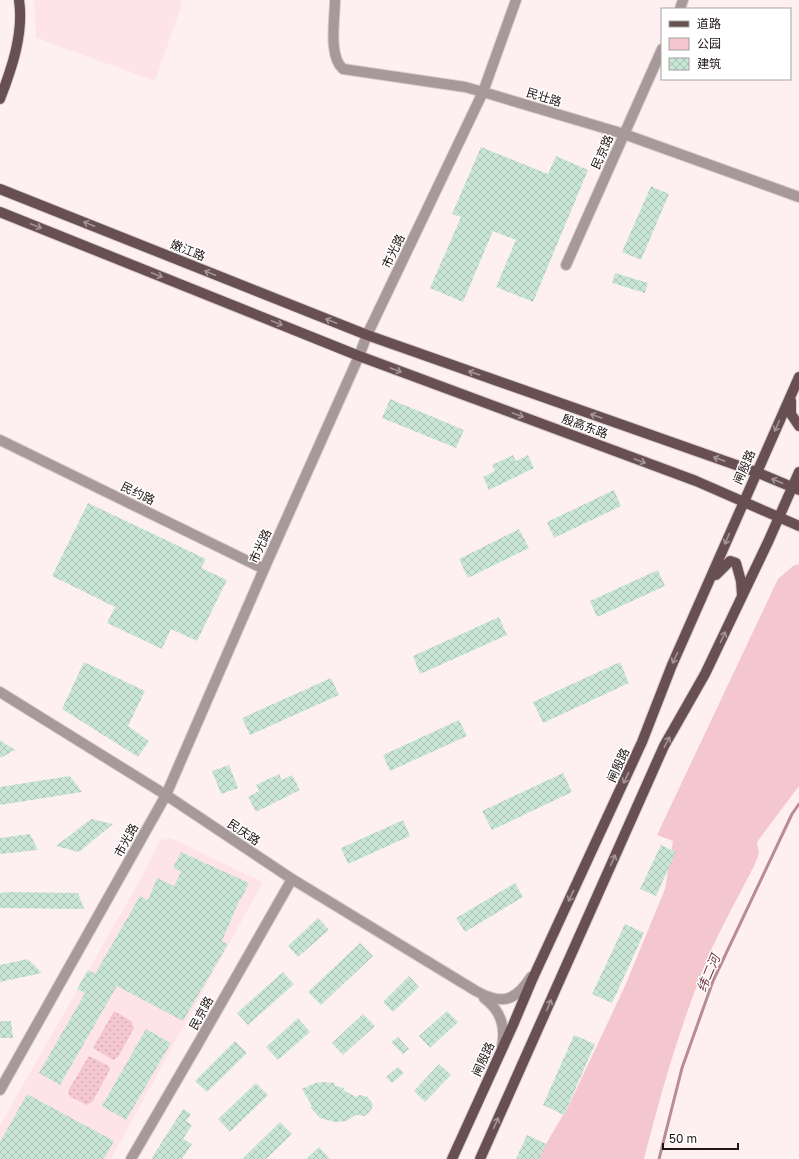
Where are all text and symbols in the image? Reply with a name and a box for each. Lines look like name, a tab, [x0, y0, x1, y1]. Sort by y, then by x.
legend	[661, 8, 791, 80]
text: 道路	[697, 16, 721, 31]
text: 公园	[697, 36, 721, 51]
text: 建筑	[697, 56, 721, 71]
street label: 民壮路	[525, 85, 563, 109]
street label: 民京路	[588, 132, 616, 172]
one-way arrow	[84, 220, 96, 228]
one-way arrow	[30, 223, 42, 231]
street label: 市光路	[378, 232, 408, 270]
street label: 嫩江路	[168, 236, 208, 264]
one-way arrow	[205, 268, 217, 276]
one-way arrow	[150, 272, 162, 279]
one-way arrow	[325, 316, 337, 324]
one-way arrow	[271, 320, 283, 328]
one-way arrow	[389, 366, 401, 374]
one-way arrow	[468, 368, 480, 376]
street label: 殷高东路	[560, 411, 610, 441]
one-way arrow	[511, 412, 523, 420]
one-way arrow	[590, 412, 603, 419]
one-way arrow	[773, 419, 780, 431]
street label: 闸殷路	[730, 447, 758, 487]
one-way arrow	[713, 455, 725, 463]
one-way arrow	[633, 457, 645, 465]
one-way arrow	[772, 477, 784, 484]
street label: 民约路	[119, 478, 157, 508]
street label: 市光路	[246, 527, 274, 565]
one-way arrow	[723, 533, 731, 545]
one-way arrow	[720, 632, 727, 644]
one-way arrow	[671, 652, 678, 664]
one-way arrow	[663, 736, 671, 748]
street label: 闸殷路	[604, 746, 632, 784]
one-way arrow	[622, 772, 629, 784]
street label: 民庆路	[225, 816, 263, 848]
street label: 市光路	[111, 821, 141, 859]
one-way arrow	[610, 855, 617, 867]
one-way arrow	[567, 890, 574, 902]
water label: 纬二河	[693, 949, 724, 994]
street label: 民京路	[186, 994, 216, 1032]
one-way arrow	[545, 999, 553, 1011]
street label: 闸殷路	[469, 1040, 497, 1078]
one-way arrow	[493, 1118, 500, 1130]
scale bar	[663, 1125, 738, 1151]
text: 50 m	[669, 1131, 697, 1146]

